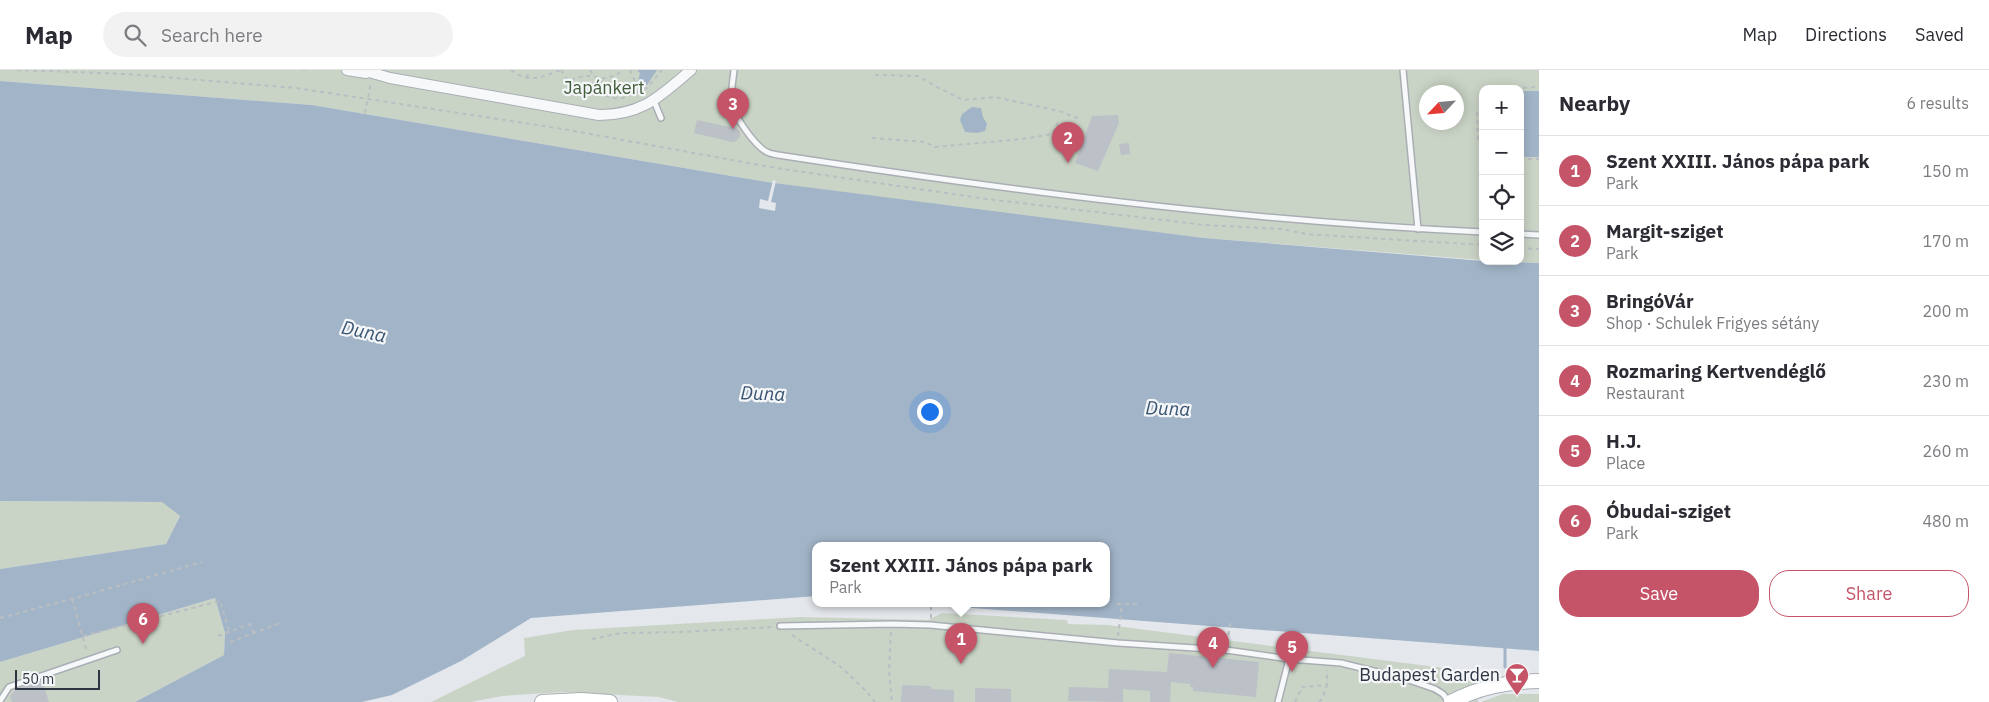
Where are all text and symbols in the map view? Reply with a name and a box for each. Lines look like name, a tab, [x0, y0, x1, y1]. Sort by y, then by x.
search box	[103, 12, 453, 57]
text: Map	[25, 19, 73, 51]
icon: search	[121, 21, 149, 49]
text: Search here	[161, 23, 263, 47]
text: Map	[1742, 23, 1777, 46]
text: Directions	[1805, 23, 1887, 46]
text: Saved	[1915, 23, 1964, 46]
park label: Japánkert	[563, 76, 645, 99]
north arrow	[1419, 85, 1464, 130]
map controls	[1479, 85, 1524, 265]
button: +	[1479, 85, 1524, 130]
pin: 3	[717, 88, 749, 129]
text: Nearby	[1559, 89, 1630, 117]
text: 6 results	[1906, 93, 1969, 113]
pin: 2	[1052, 122, 1084, 163]
button: −	[1479, 130, 1524, 175]
text: Szent XXIII. János pápa park	[1606, 149, 1870, 173]
text: 1	[1570, 161, 1580, 181]
text: 150 m	[1922, 161, 1969, 181]
text: Park	[1606, 173, 1638, 193]
button: locate	[1479, 175, 1524, 220]
text: Margit-sziget	[1606, 219, 1724, 243]
button: layers	[1479, 220, 1524, 265]
text: 2	[1570, 231, 1580, 251]
text: 170 m	[1922, 231, 1969, 251]
text: Park	[1606, 243, 1638, 263]
text: BringóVár	[1606, 289, 1694, 313]
text: 3	[1570, 301, 1580, 321]
text: 200 m	[1922, 301, 1969, 321]
text: Shop · Schulek Frigyes sétány	[1606, 313, 1819, 333]
water label: Duna	[340, 315, 388, 347]
text: Rozmaring Kertvendéglő	[1606, 359, 1826, 383]
text: 4	[1570, 371, 1580, 391]
text: 230 m	[1922, 371, 1969, 391]
water label: Duna	[740, 380, 786, 406]
text: Restaurant	[1606, 383, 1685, 403]
water label: Duna	[1145, 395, 1191, 421]
your location	[917, 399, 943, 425]
text: H.J.	[1606, 429, 1642, 453]
text: 5	[1570, 441, 1580, 461]
text: 260 m	[1922, 441, 1969, 461]
text: Place	[1606, 453, 1645, 473]
text: Óbudai-sziget	[1606, 499, 1731, 523]
text: 6	[1570, 511, 1580, 531]
text: 480 m	[1922, 511, 1969, 531]
text: Park	[1606, 523, 1638, 543]
popup	[812, 542, 1110, 607]
text: Szent XXIII. János pápa park	[829, 553, 1093, 577]
button: Save	[1559, 570, 1759, 617]
button: Share	[1769, 570, 1969, 617]
text: Park	[829, 577, 862, 597]
pin: 6	[127, 603, 159, 644]
pin: 1	[945, 623, 977, 664]
pin: 4	[1197, 627, 1229, 668]
pin: 5	[1276, 631, 1308, 672]
bar icon: Budapest Garden	[1504, 662, 1530, 696]
place label: Budapest Garden	[1359, 663, 1500, 686]
scale bar	[15, 667, 100, 690]
text: 50 m	[22, 670, 54, 688]

